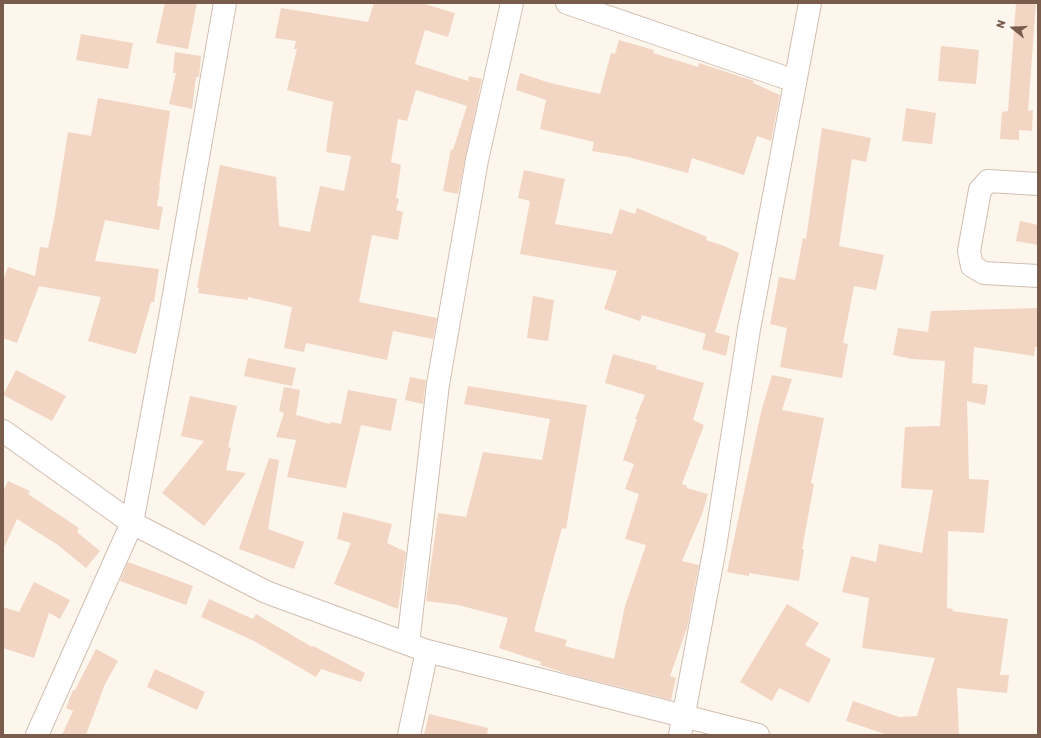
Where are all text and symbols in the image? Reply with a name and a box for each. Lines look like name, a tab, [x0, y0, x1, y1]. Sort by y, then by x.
north arrow	[993, 8, 1033, 48]
text: N	[994, 18, 1009, 30]

